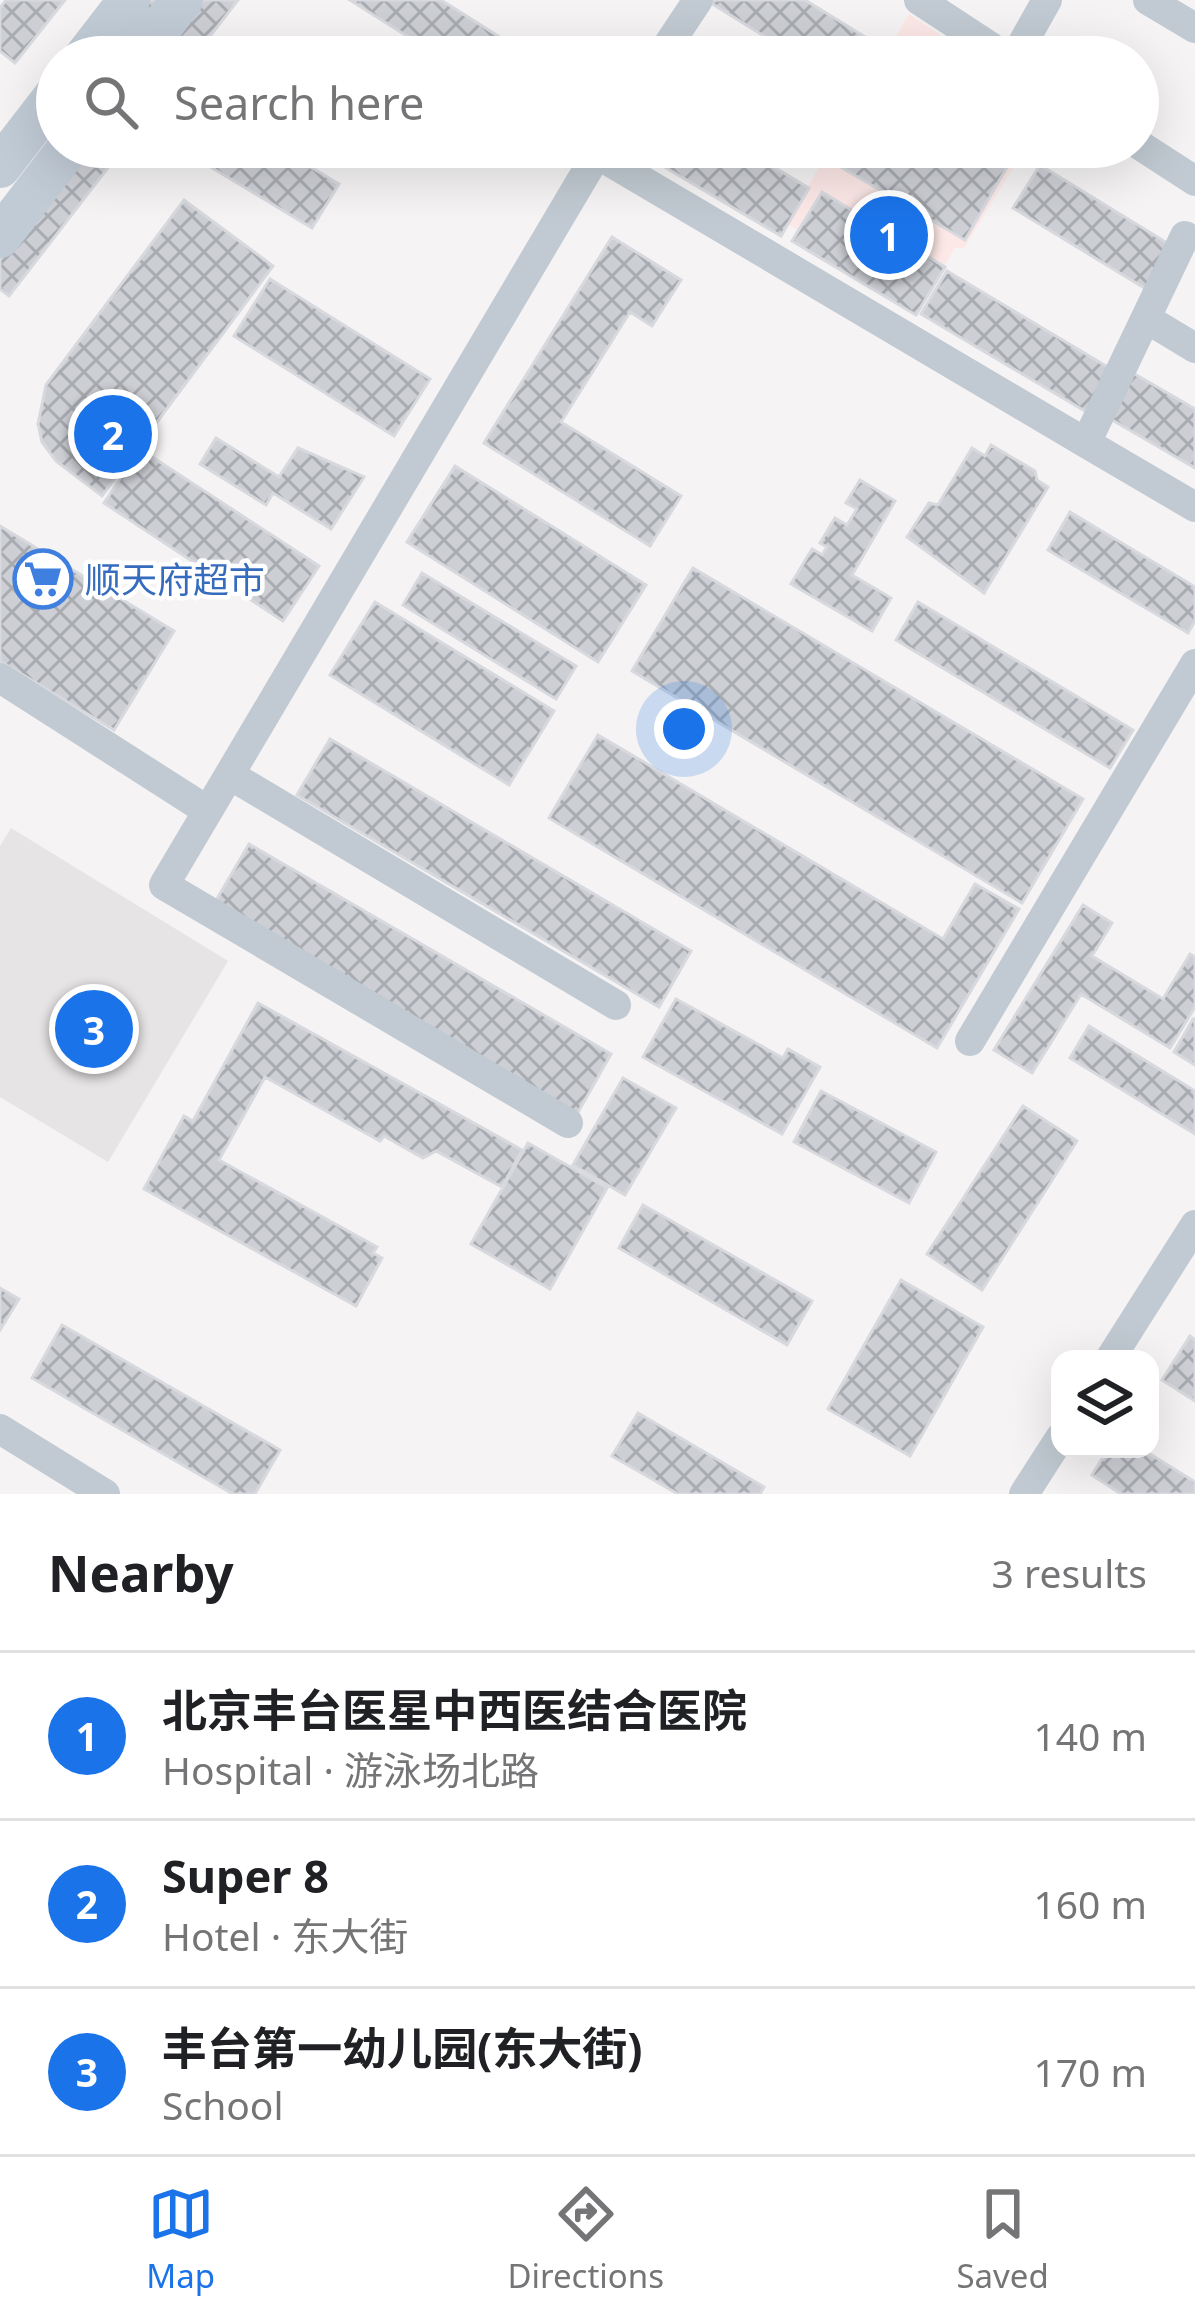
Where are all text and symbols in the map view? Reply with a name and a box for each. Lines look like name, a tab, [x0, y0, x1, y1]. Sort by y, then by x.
search box	[36, 36, 1159, 168]
icon: search	[78, 69, 144, 135]
text: Search here	[174, 72, 424, 133]
pin: 1	[850, 190, 928, 280]
pin: 2	[74, 389, 152, 479]
supermarket icon: 顺天府超市	[12, 548, 74, 610]
place label: 顺天府超市	[85, 555, 265, 604]
your location	[654, 699, 714, 759]
pin: 3	[55, 984, 133, 1074]
map controls	[1051, 1350, 1159, 1458]
button: layers	[1051, 1350, 1159, 1458]
text: Nearby	[48, 1537, 234, 1607]
text: 3 results	[992, 1546, 1147, 1599]
text: 北京丰台医星中西医结合医院	[162, 1679, 747, 1740]
text: 1	[76, 1709, 98, 1762]
text: 140 m	[1033, 1709, 1147, 1762]
text: Hospital · 游泳场北路	[162, 1743, 539, 1796]
text: Super 8	[162, 1845, 329, 1906]
text: 2	[76, 1877, 98, 1930]
text: 160 m	[1033, 1877, 1147, 1930]
text: Hotel · 东大街	[162, 1909, 408, 1962]
text: 丰台第一幼儿园(东大街)	[162, 2017, 643, 2078]
text: 3	[76, 2045, 98, 2098]
text: 170 m	[1033, 2045, 1147, 2098]
text: School	[162, 2078, 284, 2131]
tab: Map	[146, 2181, 215, 2298]
tab: Directions	[507, 2181, 664, 2298]
tab: Saved	[956, 2181, 1049, 2298]

